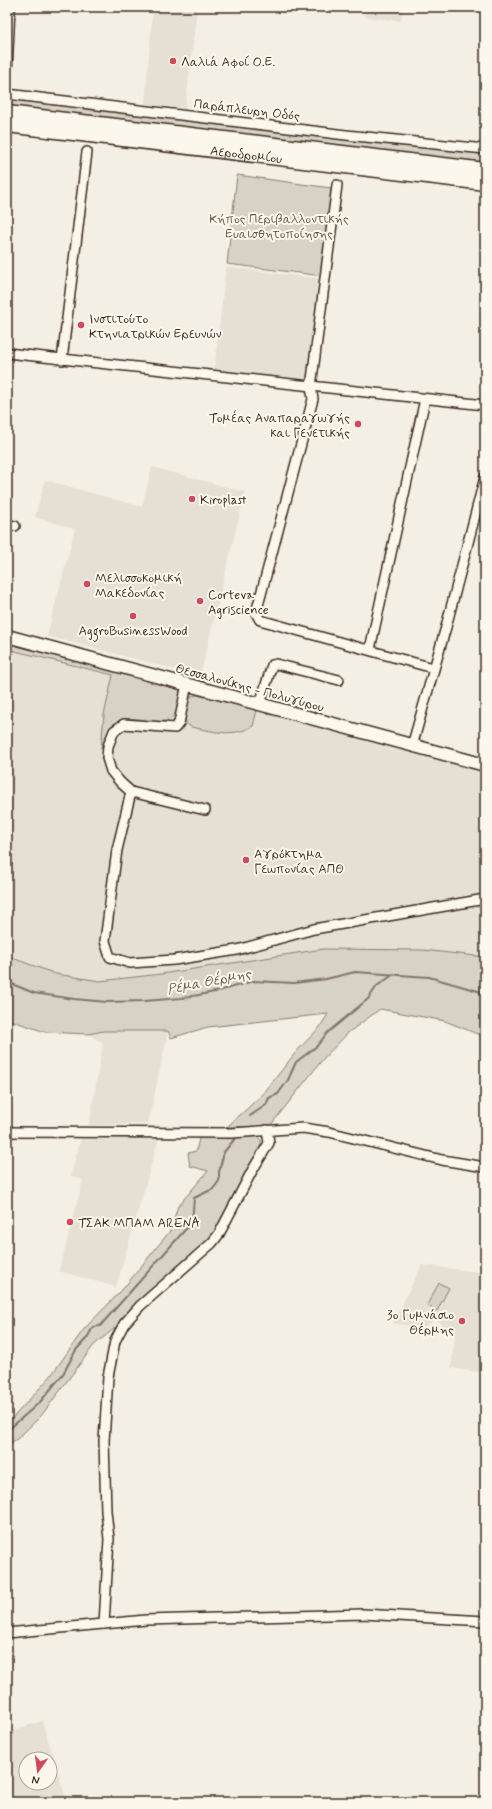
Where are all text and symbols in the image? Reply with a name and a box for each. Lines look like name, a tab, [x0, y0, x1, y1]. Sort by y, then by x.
place label: Λαλιά Αφοί Ο.Ε.	[181, 54, 276, 71]
marker: Λαλιά Αφοί Ο.Ε.	[168, 56, 178, 66]
street label: Παράπλευρη Οδός	[193, 96, 301, 125]
street label: Αεροδρομίου	[209, 143, 283, 168]
park label: Κήπος Περιβαλλοντικής Ευαισθητοποίησης	[209, 211, 349, 243]
place label: Ινστιτούτο Κτηνιατρικών Ερευνών	[89, 311, 222, 343]
marker: Ινστιτούτο Κτηνιατρικών Ερευνών	[76, 320, 86, 330]
place label: Τομέας Αναπαραγωγής και Γενετικής	[209, 410, 350, 442]
marker: Τομέας Αναπαραγωγής και Γενετικής	[353, 419, 363, 429]
place label: Kiroplast	[200, 492, 246, 509]
marker: Kiroplast	[187, 494, 197, 504]
place label: Μελισσοκομική Μακεδονίας	[95, 570, 182, 602]
marker: Μελισσοκομική Μακεδονίας	[82, 579, 92, 589]
place label: Corteva Agriscience	[208, 587, 269, 619]
marker: Corteva Agriscience	[195, 596, 205, 606]
marker: AggroBusinessWood	[128, 611, 138, 621]
place label: AggroBusinessWood	[79, 623, 188, 642]
street label: Θεσσαλονίκης - Πολυγύρου	[173, 660, 326, 717]
place label: Αγρόκτημα Γεωπονίας ΑΠΘ	[254, 846, 344, 878]
marker: Αγρόκτημα Γεωπονίας ΑΠΘ	[241, 855, 251, 865]
water label: Ρέμα Θέρμης	[166, 965, 253, 999]
place label: ΤΣΑΚ ΜΠΑΜ ARENA	[78, 1215, 200, 1232]
marker: ΤΣΑΚ ΜΠΑΜ ARENA	[65, 1217, 75, 1227]
place label: 3ο Γυμνάσιο Θέρμης	[387, 1307, 454, 1339]
marker: 3ο Γυμνάσιο Θέρμης	[457, 1316, 467, 1326]
north arrow	[18, 1751, 58, 1791]
text: N	[31, 1772, 41, 1787]

